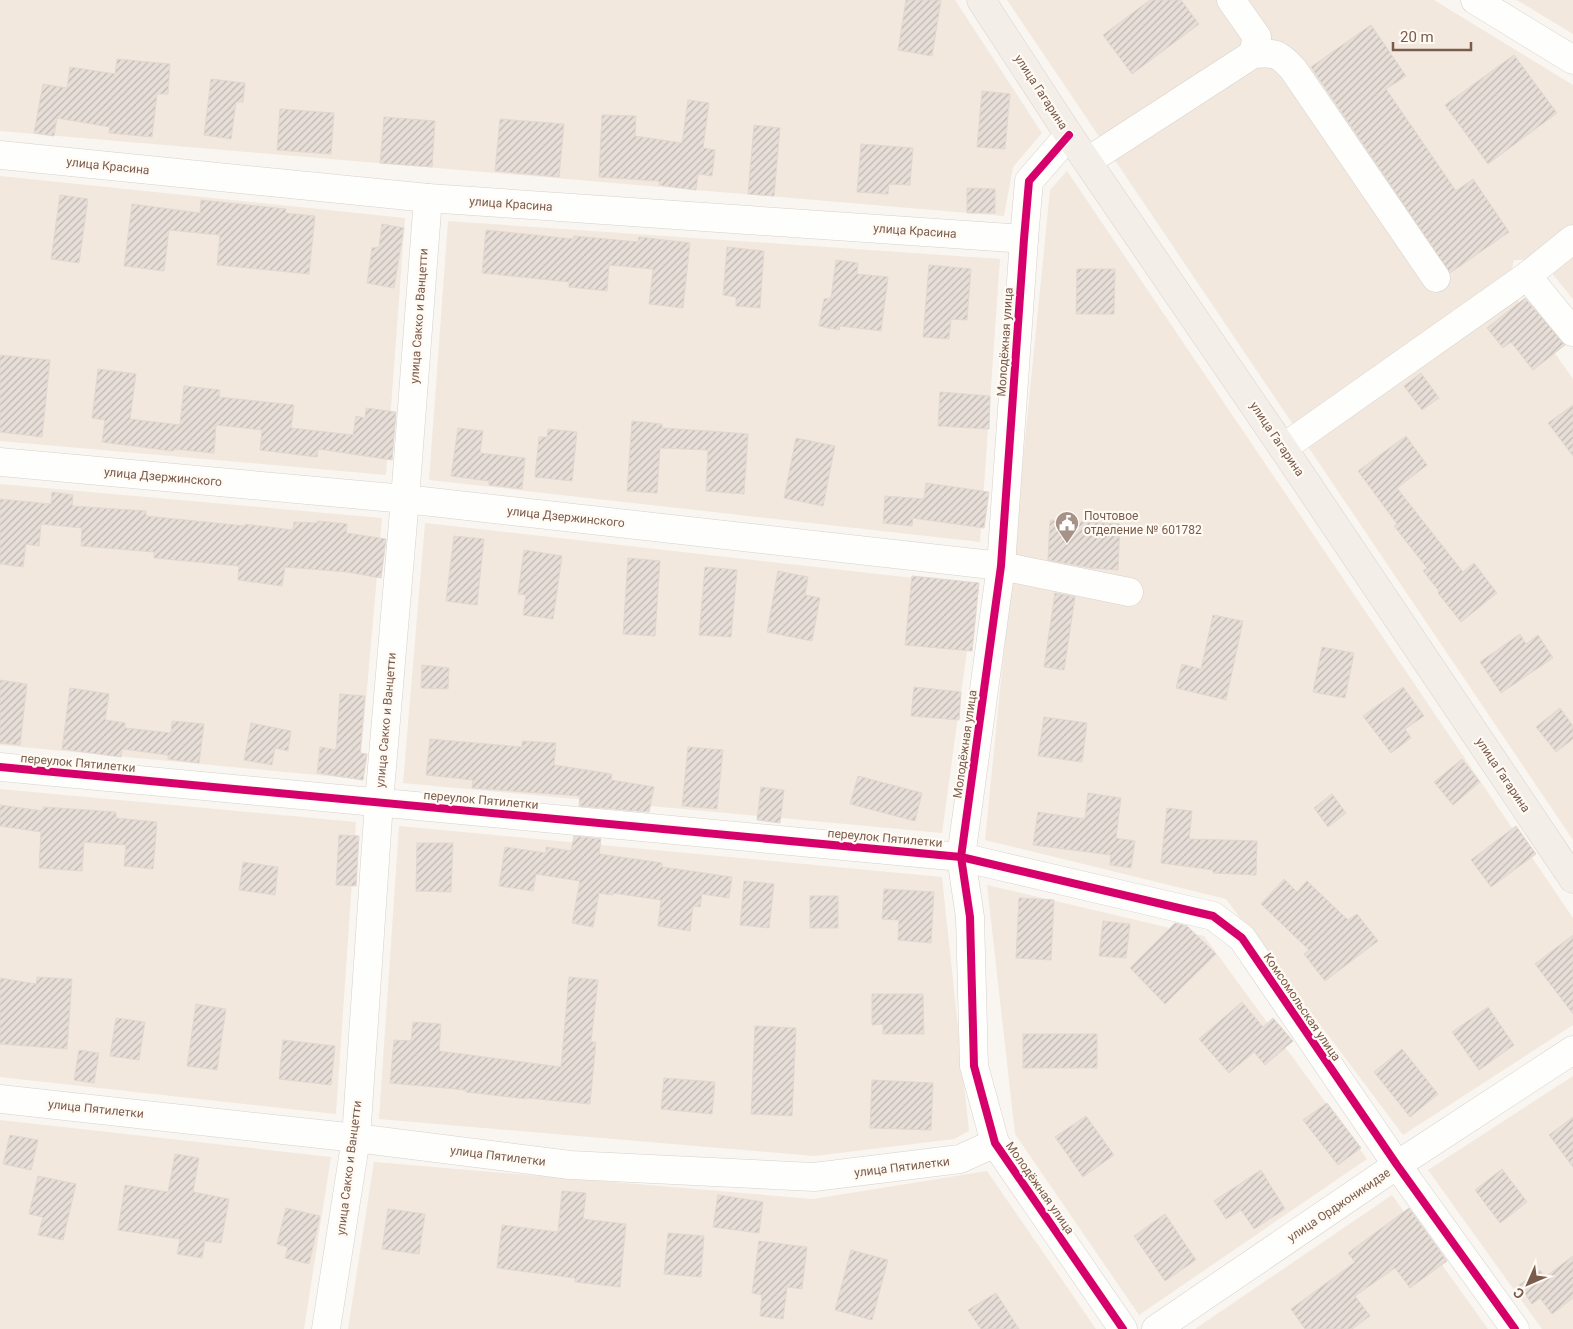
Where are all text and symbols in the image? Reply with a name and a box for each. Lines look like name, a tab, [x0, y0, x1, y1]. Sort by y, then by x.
scale bar	[1393, 20, 1470, 52]
text: 20 m	[1400, 28, 1434, 46]
street label: улица Гагарина	[1012, 52, 1070, 132]
street label: улица Красина	[66, 155, 150, 177]
street label: улица Красина	[469, 194, 553, 214]
street label: улица Красина	[873, 221, 957, 241]
street label: улица Сакко и Ванцетти	[407, 248, 431, 384]
street label: Молодёжная улица	[994, 287, 1016, 397]
street label: улица Гагарина	[1247, 399, 1307, 479]
street label: улица Дзержинского	[103, 465, 223, 489]
street label: улица Дзержинского	[506, 504, 626, 530]
place label: Почтовое отделение № 601782	[1084, 509, 1202, 537]
public building icon: Почтовое отделение № 601782	[1054, 510, 1080, 544]
street label: улица Сакко и Ванцетти	[373, 652, 399, 788]
street label: Молодёжная улица	[950, 689, 980, 799]
street label: улица Гагарина	[1473, 735, 1533, 815]
street label: переулок Пятилетки	[20, 751, 136, 775]
street label: переулок Пятилетки	[423, 788, 539, 812]
street label: переулок Пятилетки	[827, 826, 943, 850]
street label: Комсомольская улица	[1261, 950, 1343, 1064]
street label: улица Пятилетки	[47, 1097, 145, 1121]
street label: улица Сакко и Ванцетти	[334, 1100, 364, 1236]
street label: Молодёжная улица	[1003, 1139, 1077, 1237]
street label: улица Пятилетки	[449, 1143, 547, 1169]
street label: улица Пятилетки	[853, 1154, 951, 1180]
street label: улица Орджоникидзе	[1285, 1165, 1393, 1245]
north arrow	[1503, 1259, 1553, 1309]
text: С	[1510, 1284, 1528, 1302]

